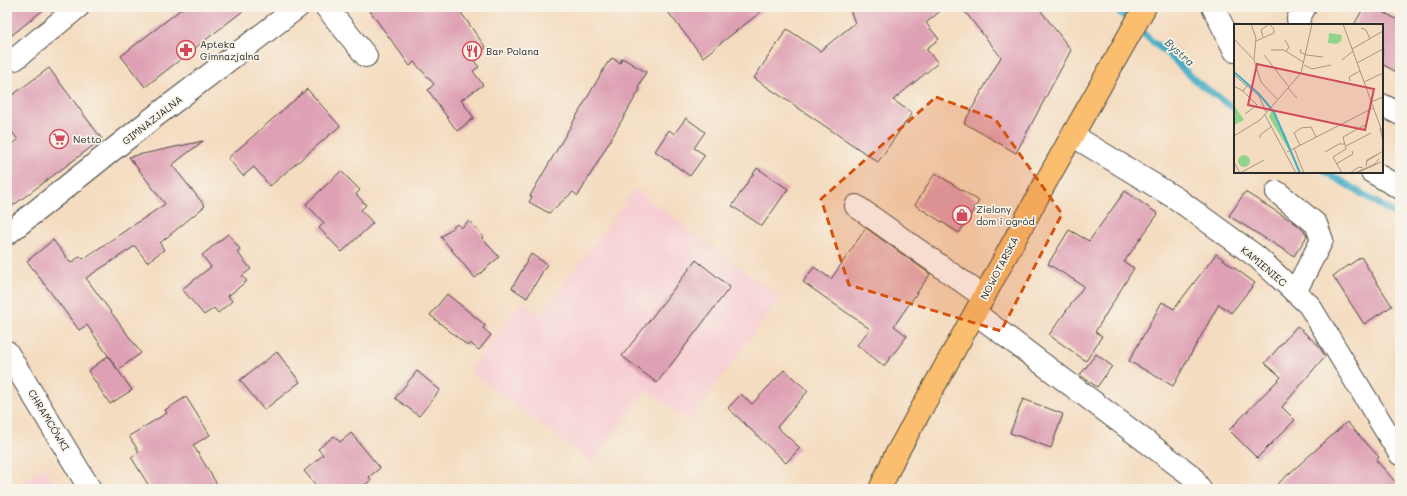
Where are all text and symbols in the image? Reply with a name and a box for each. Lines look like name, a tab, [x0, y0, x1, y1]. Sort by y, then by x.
inset map	[1234, 24, 1383, 173]
water label: Bystra	[1162, 35, 1198, 69]
place label: Apteka Gimnazjalna	[200, 37, 260, 63]
pharmacy icon: Apteka Gimnazjalna	[175, 39, 197, 61]
restaurant icon: Bar Polana	[461, 40, 483, 62]
place label: Bar Polana	[486, 44, 539, 58]
street label: GIMNAZJALNA	[119, 92, 185, 148]
supermarket icon: Netto	[48, 128, 70, 150]
place label: Netto	[73, 132, 101, 146]
place label: Zielony dom i ogród	[976, 202, 1035, 228]
shop icon: Zielony dom i ogród	[951, 204, 973, 226]
street label: NOWOTARSKA	[976, 234, 1022, 302]
street label: KAMIENIEC	[1238, 243, 1290, 289]
street label: CHRAMCÓWKI	[25, 387, 73, 454]

